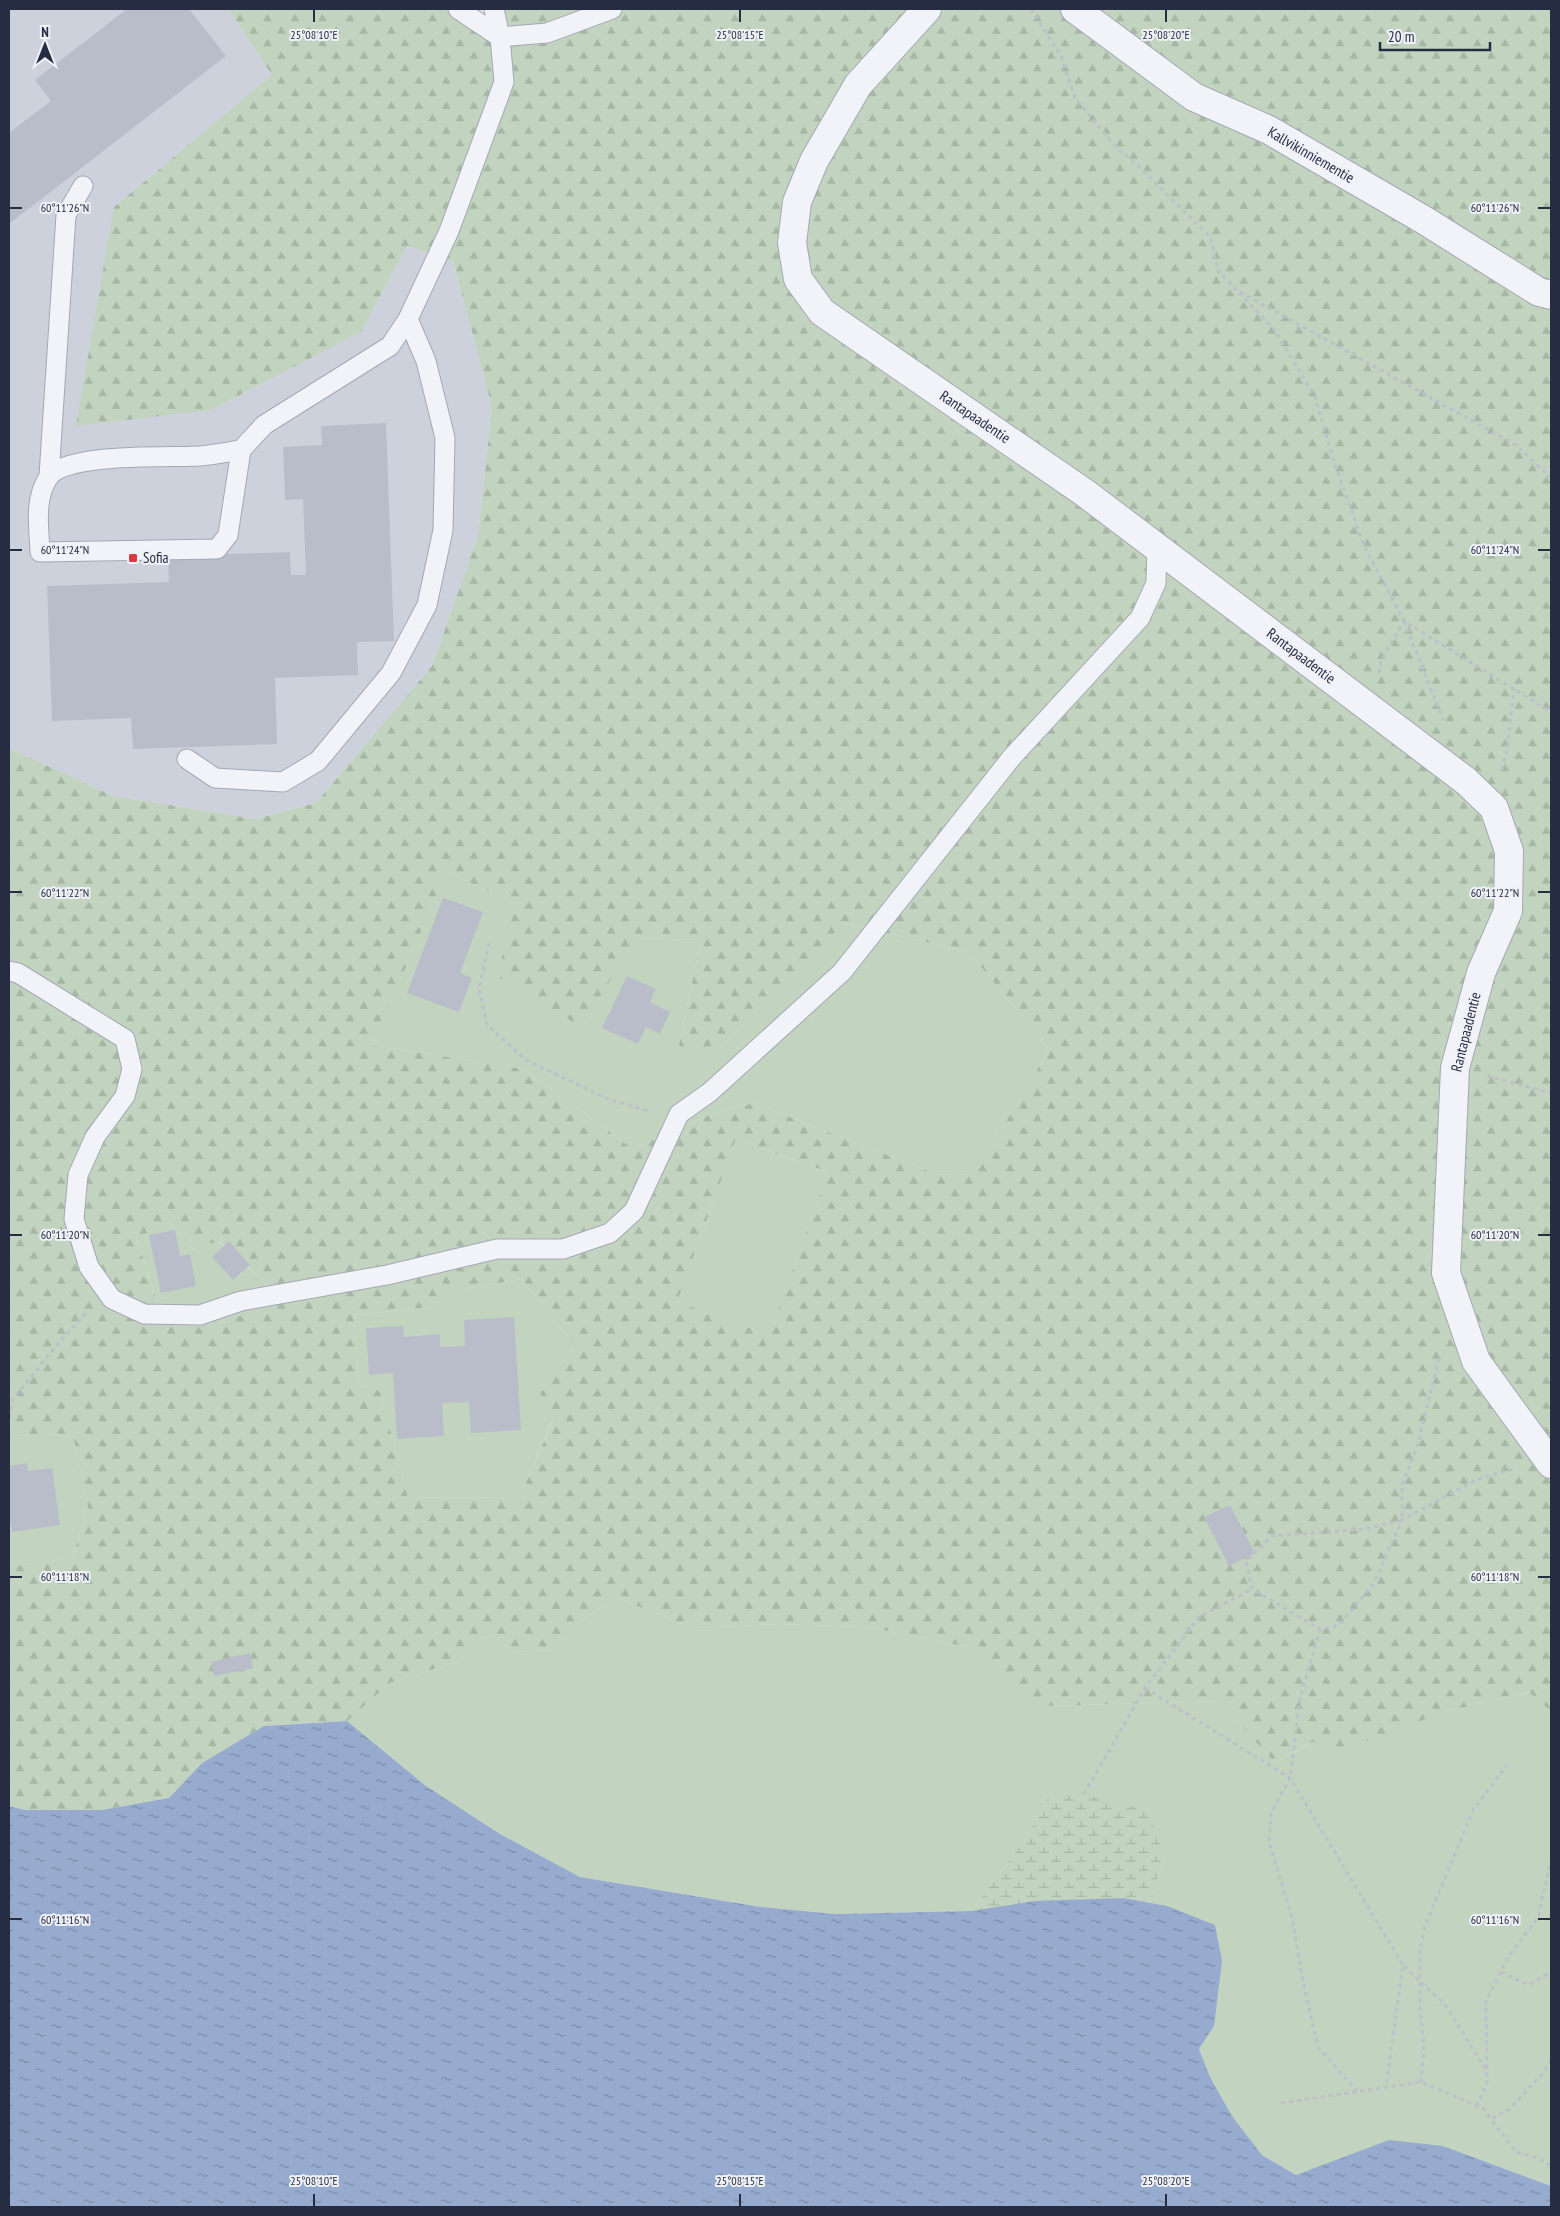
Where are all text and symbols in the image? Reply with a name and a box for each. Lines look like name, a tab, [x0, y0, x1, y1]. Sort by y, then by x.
north arrow	[20, 20, 70, 70]
scale bar	[1380, 20, 1490, 52]
text: N	[41, 23, 49, 41]
text: 25°08'10"E	[290, 27, 338, 42]
text: 25°08'15"E	[716, 27, 764, 42]
text: 25°08'20"E	[1142, 27, 1190, 42]
text: 20 m	[1388, 27, 1414, 46]
street label: Kallvikinniementie	[1265, 122, 1358, 187]
text: 60°11'26"N	[41, 200, 89, 215]
text: 60°11'26"N	[1471, 200, 1519, 215]
street label: Rantapaadentie	[936, 386, 1014, 447]
text: 60°11'24"N	[41, 542, 89, 557]
text: 60°11'24"N	[1471, 542, 1519, 557]
place label: Sofia	[143, 548, 168, 567]
marker: Sofia	[127, 552, 139, 564]
street label: Rantapaadentie	[1263, 624, 1339, 688]
text: 60°11'22"N	[41, 885, 89, 900]
text: 60°11'22"N	[1471, 885, 1519, 900]
street label: Rantapaadentie	[1446, 990, 1485, 1074]
text: 60°11'20"N	[41, 1227, 89, 1242]
text: 60°11'20"N	[1471, 1227, 1519, 1242]
text: 60°11'18"N	[41, 1569, 89, 1584]
text: 60°11'18"N	[1471, 1569, 1519, 1584]
text: 60°11'16"N	[41, 1912, 89, 1927]
text: 60°11'16"N	[1471, 1912, 1519, 1927]
text: 25°08'10"E	[290, 2173, 338, 2188]
text: 25°08'15"E	[716, 2173, 764, 2188]
text: 25°08'20"E	[1142, 2173, 1190, 2188]

